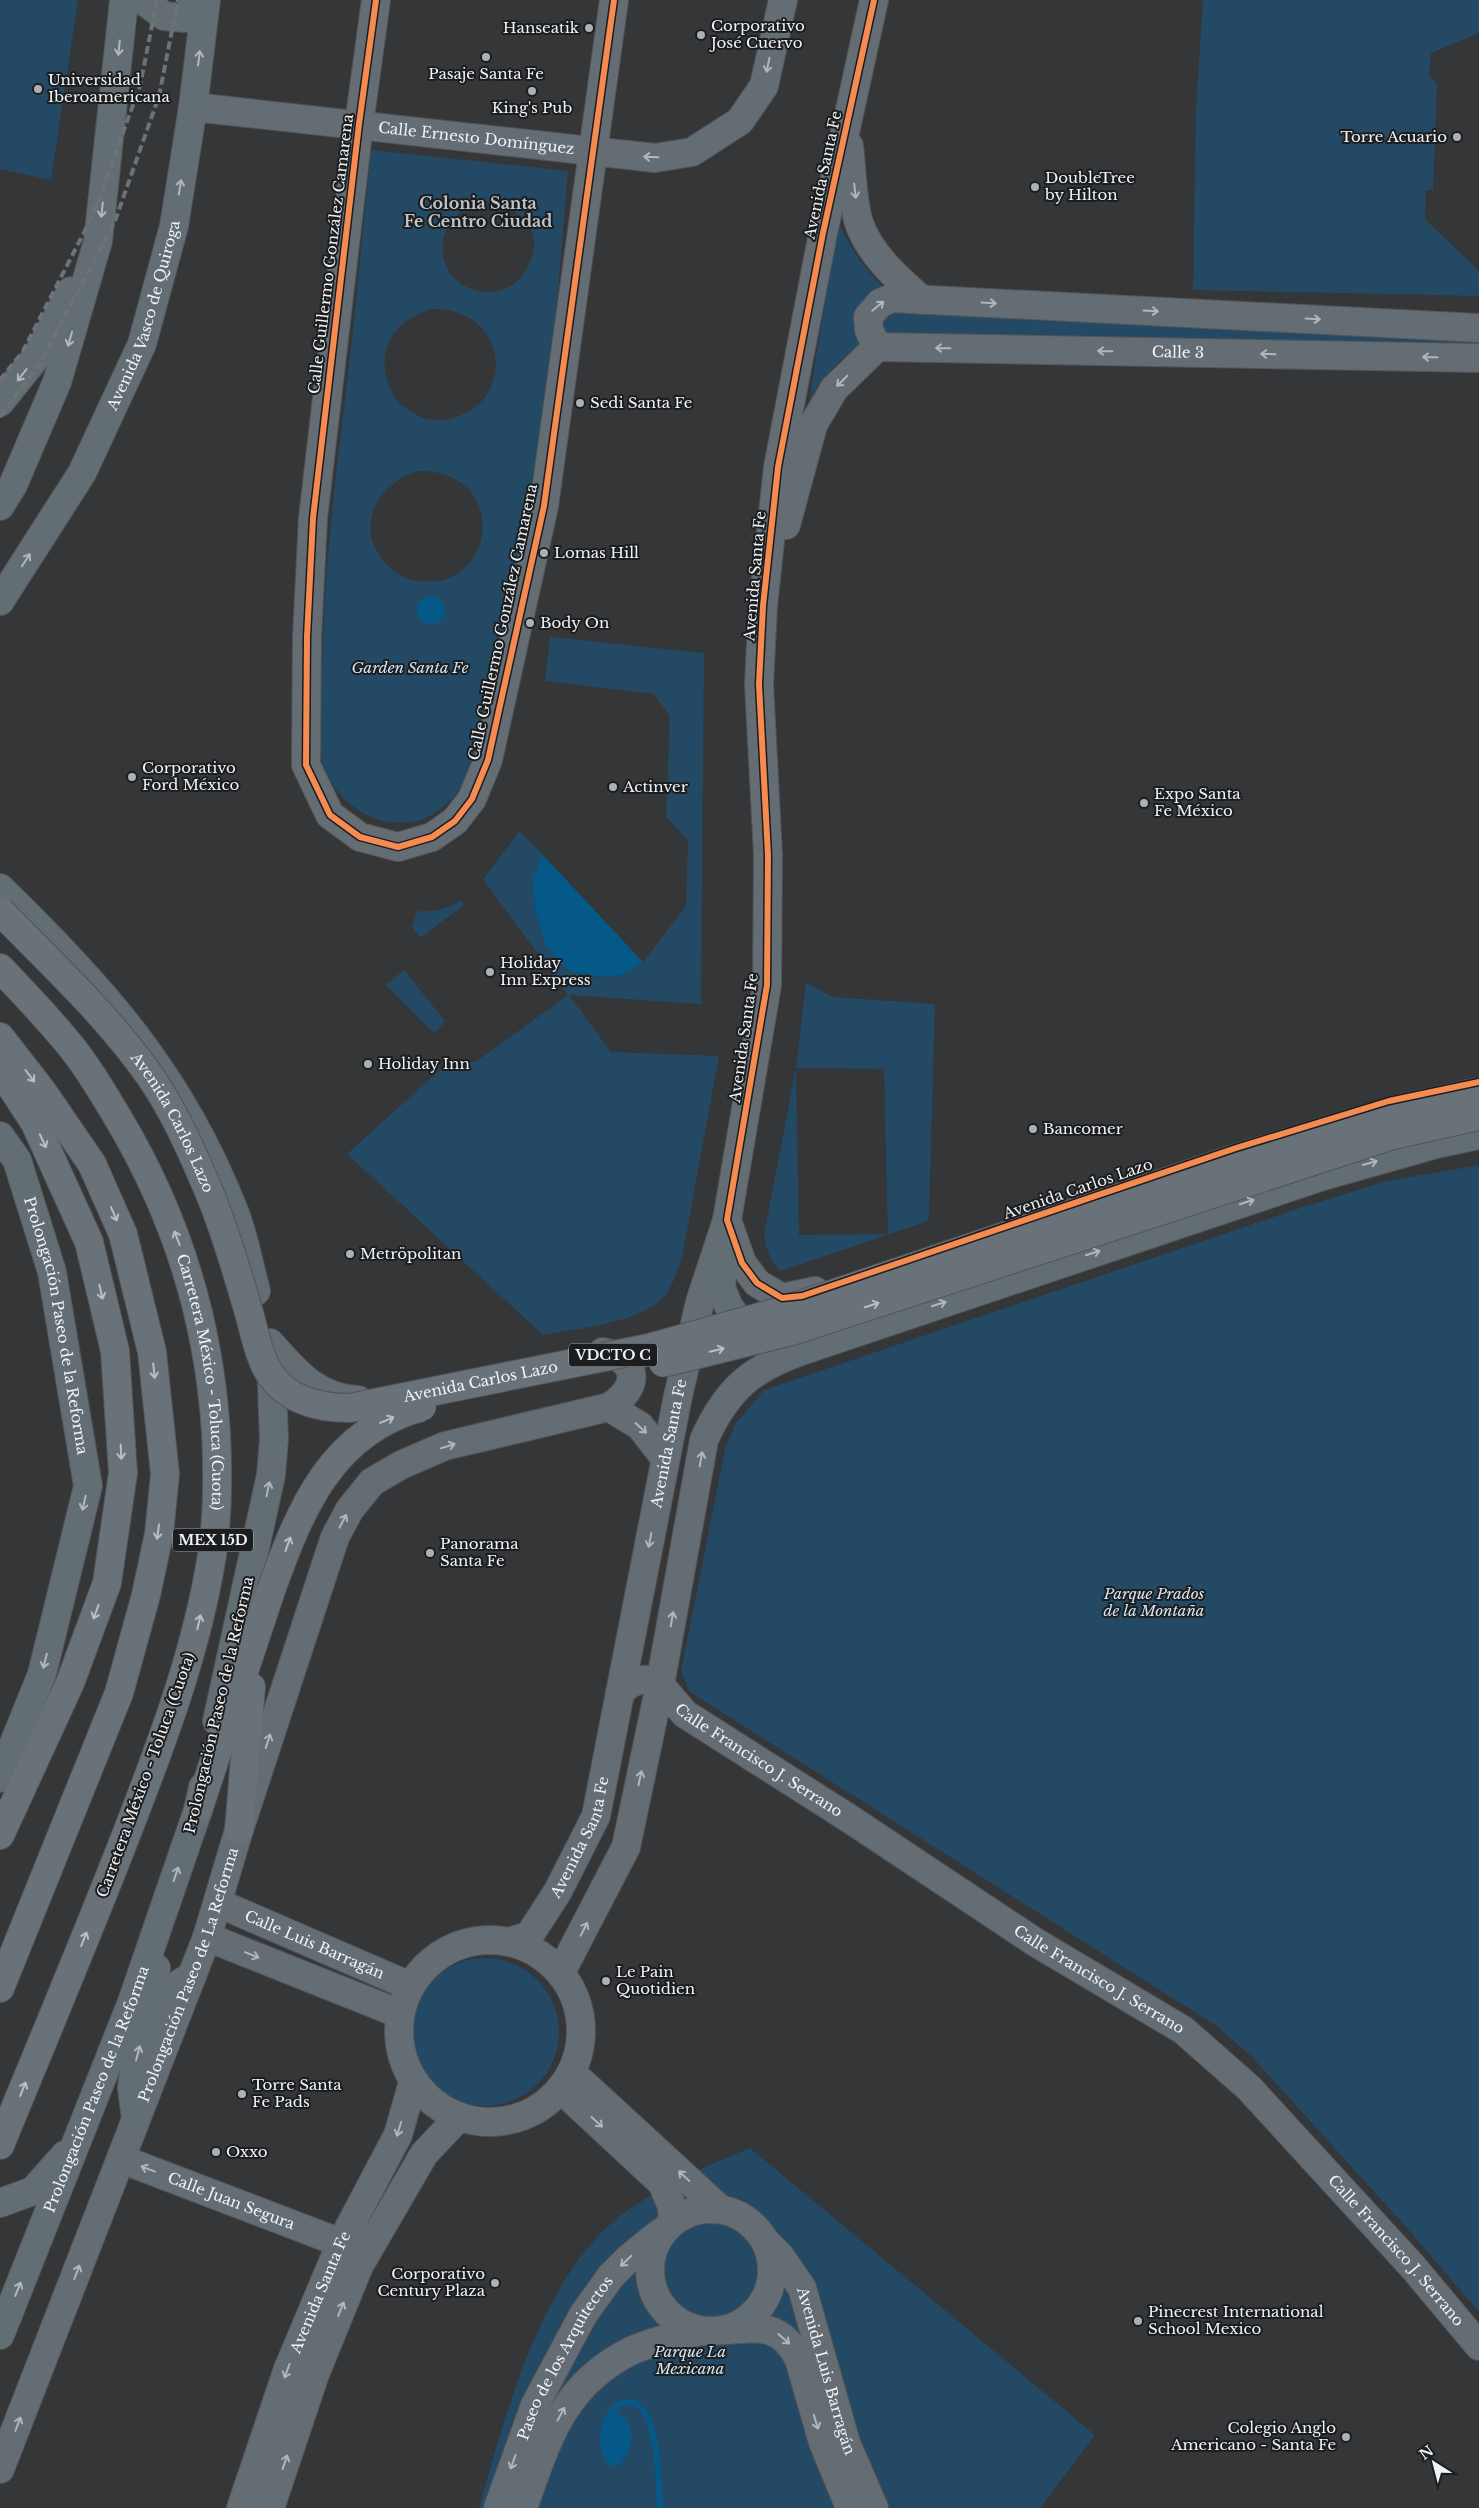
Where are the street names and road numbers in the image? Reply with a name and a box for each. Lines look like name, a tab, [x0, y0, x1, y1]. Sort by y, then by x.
street label: Avenida Santa Fe	[799, 109, 845, 242]
street label: Calle Guillermo González Camarena	[304, 112, 357, 395]
street label: Calle Ernesto Domínguez	[377, 118, 575, 158]
street label: Avenida Vasco de Quiroga	[102, 218, 184, 414]
street label: Calle 3	[1152, 342, 1204, 362]
street label: Calle Guillermo González Camarena	[464, 481, 541, 762]
street label: Avenida Santa Fe	[739, 510, 770, 643]
street label: Avenida Santa Fe	[725, 972, 762, 1105]
street label: Avenida Carlos Lazo	[126, 1048, 218, 1196]
street label: Avenida Carlos Lazo	[1000, 1154, 1155, 1223]
street label: Prolongación Paseo de la Reforma	[20, 1194, 93, 1456]
street label: Carretera México - Toluca (Cuota)	[173, 1251, 227, 1511]
road number: VDCTO C	[569, 1344, 657, 1366]
street label: Avenida Carlos Lazo	[401, 1356, 560, 1406]
street label: Avenida Santa Fe	[646, 1377, 691, 1510]
road number: MEX 15D	[173, 1528, 253, 1552]
street label: Prolongación Paseo de la Reforma	[180, 1574, 258, 1835]
street label: Carretera México - Toluca (Cuota)	[92, 1650, 199, 1900]
street label: Calle Francisco J. Serrano	[671, 1699, 847, 1821]
street label: Avenida Santa Fe	[545, 1775, 613, 1902]
street label: Prolongación Paseo de La Reforma	[134, 1845, 242, 2105]
street label: Calle Luis Barragán	[242, 1906, 387, 1983]
street label: Calle Francisco J. Serrano	[1010, 1921, 1188, 2038]
street label: Prolongación Paseo de la Reforma	[39, 1963, 153, 2215]
street label: Calle Juan Segura	[165, 2168, 298, 2234]
street label: Calle Francisco J. Serrano	[1324, 2171, 1469, 2330]
street label: Avenida Santa Fe	[285, 2228, 355, 2357]
street label: Paseo de los Arquitectos	[513, 2272, 617, 2443]
street label: Avenida Luis Barragán	[793, 2284, 860, 2458]

